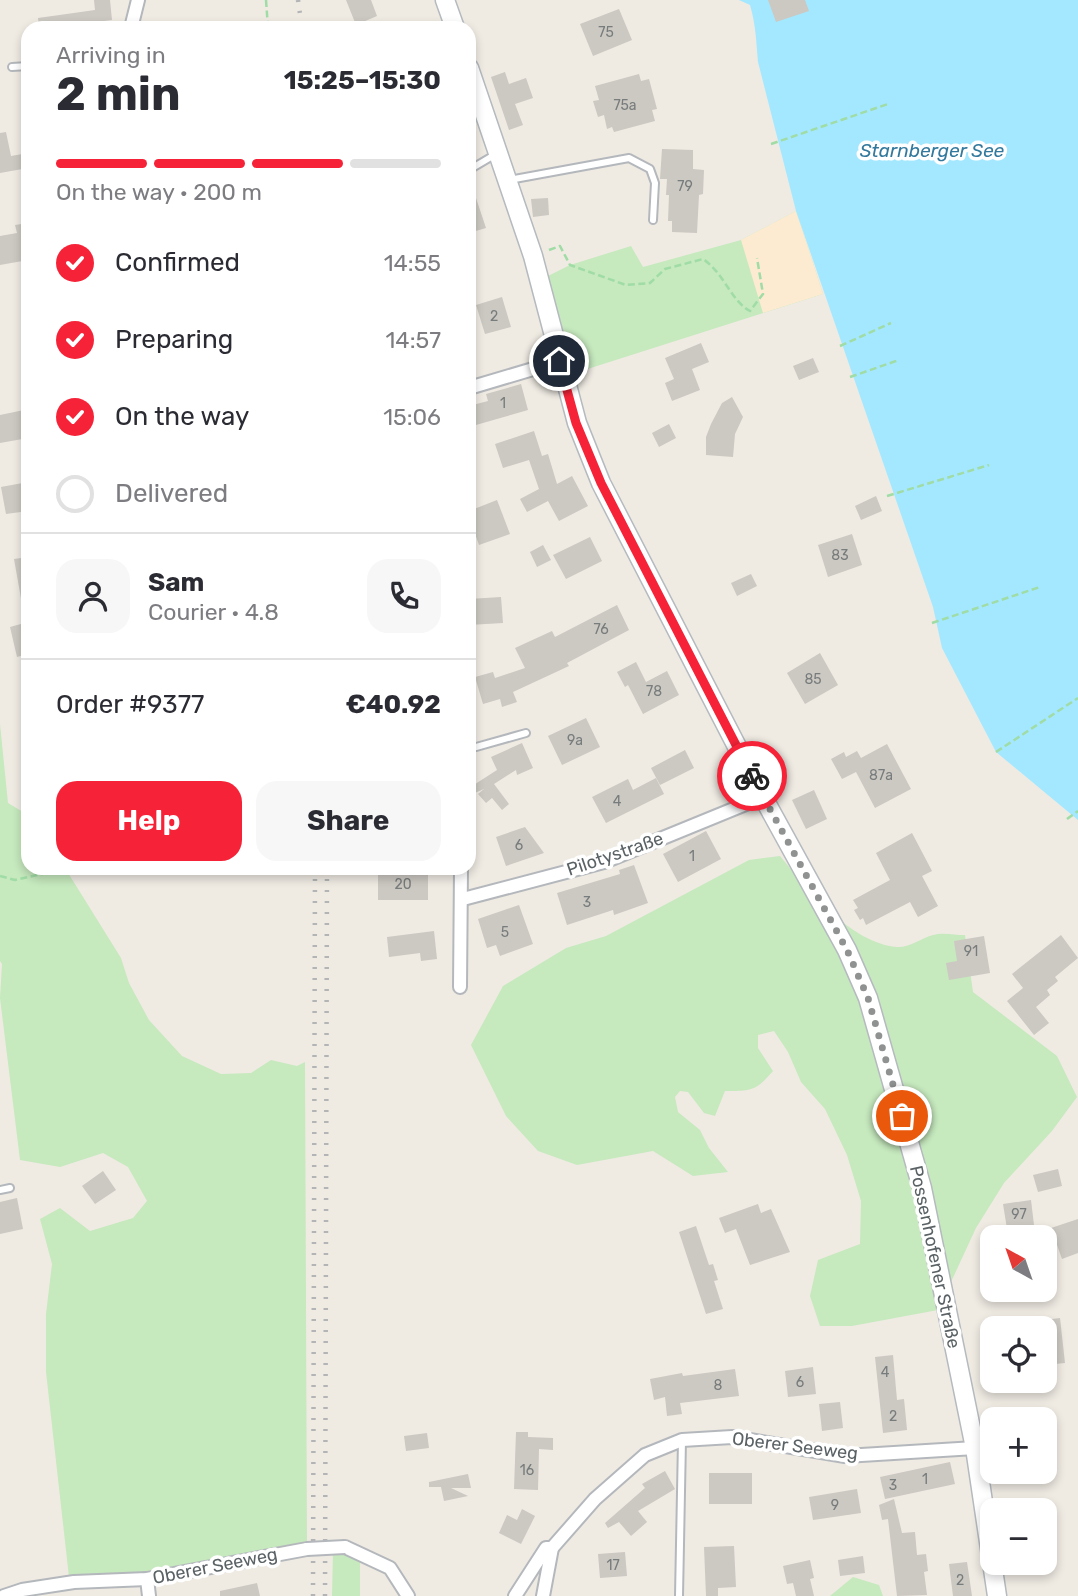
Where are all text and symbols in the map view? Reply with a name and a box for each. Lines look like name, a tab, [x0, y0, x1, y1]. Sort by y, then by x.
house number: 75	[598, 24, 614, 41]
text: Arriving in	[56, 41, 166, 69]
text: 15:25–15:30	[284, 65, 441, 96]
text: 2 min	[56, 67, 181, 122]
house number: 75a	[613, 97, 637, 114]
water label: Starnberger See	[860, 139, 1005, 162]
text: On the way · 200 m	[56, 178, 262, 206]
house number: 79	[677, 178, 693, 195]
icon: check	[56, 244, 94, 282]
text: Confirmed	[115, 247, 240, 278]
text: 14:55	[384, 249, 441, 277]
house number: 2	[490, 308, 498, 325]
icon: check	[56, 321, 94, 359]
text: Preparing	[115, 324, 233, 355]
text: 14:57	[386, 326, 441, 354]
pin	[529, 331, 589, 391]
icon: home	[540, 342, 578, 380]
house number: 1	[500, 395, 506, 412]
icon: check	[56, 398, 94, 436]
text: On the way	[115, 401, 249, 432]
text: 15:06	[383, 403, 441, 431]
text: Delivered	[115, 478, 228, 509]
house number: 83	[831, 547, 849, 564]
button: person	[56, 559, 130, 633]
button: phone	[367, 559, 441, 633]
text: Sam	[148, 567, 204, 598]
text: Courier · 4.8	[148, 598, 279, 626]
house number: 76	[593, 621, 609, 638]
house number: 85	[804, 671, 822, 688]
house number: 78	[646, 683, 662, 700]
text: Order #9377	[56, 689, 204, 720]
text: €40.92	[345, 689, 441, 720]
house number: 9a	[567, 732, 583, 749]
courier	[717, 741, 787, 811]
icon: bike	[733, 757, 771, 795]
house number: 87a	[869, 767, 893, 784]
button: Help	[56, 781, 242, 861]
button: Share	[256, 781, 441, 861]
house number: 4	[613, 793, 622, 810]
street label: Pilotystraße	[564, 827, 666, 881]
house number: 6	[515, 837, 523, 854]
house number: 1	[689, 848, 695, 865]
house number: 20	[394, 876, 412, 893]
house number: 3	[583, 894, 591, 911]
house number: 5	[501, 924, 509, 941]
house number: 91	[964, 943, 978, 960]
pin	[872, 1086, 932, 1146]
icon: bag	[883, 1097, 921, 1135]
street label: Possenhofener Straße	[905, 1163, 965, 1351]
house number: 97	[1011, 1206, 1027, 1223]
north arrow	[980, 1225, 1057, 1302]
map controls	[980, 1225, 1057, 1575]
button: locate	[980, 1316, 1057, 1393]
house number: 4	[881, 1364, 890, 1381]
house number: 6	[796, 1374, 804, 1391]
house number: 8	[714, 1377, 723, 1394]
button: +	[980, 1407, 1057, 1484]
house number: 2	[889, 1408, 897, 1425]
street label: Oberer Seeweg	[731, 1427, 859, 1465]
house number: 16	[520, 1462, 534, 1479]
house number: 1	[922, 1471, 928, 1488]
house number: 3	[889, 1477, 897, 1494]
house number: 9	[831, 1497, 839, 1514]
button: −	[980, 1498, 1057, 1575]
street label: Oberer Seeweg	[151, 1543, 279, 1589]
house number: 17	[606, 1557, 620, 1574]
house number: 2	[956, 1572, 964, 1589]

